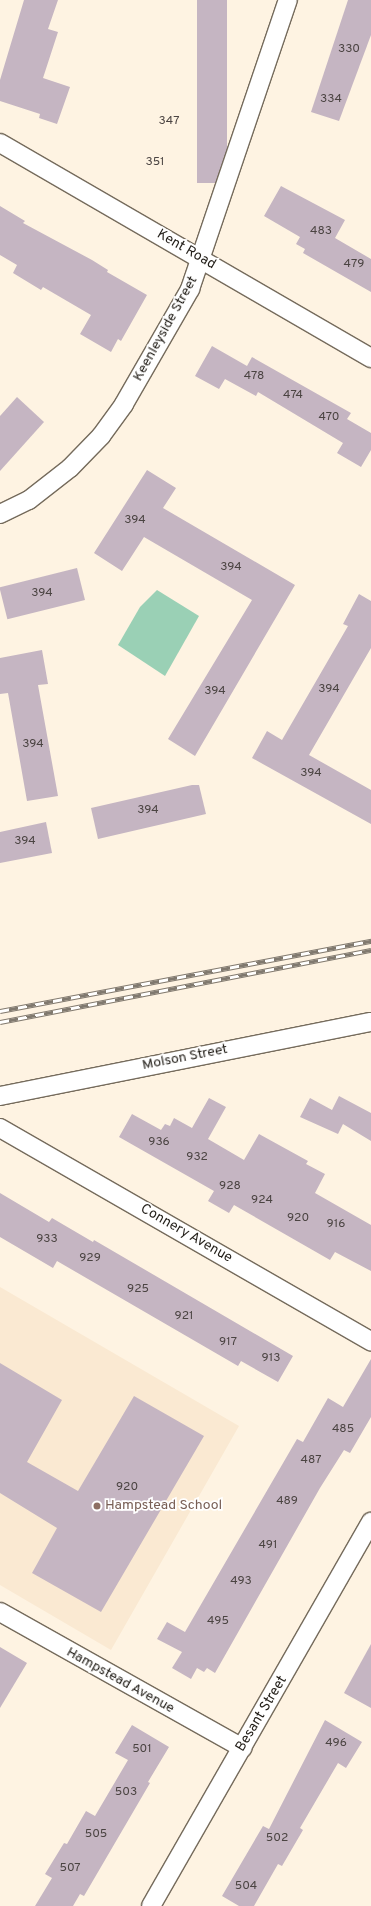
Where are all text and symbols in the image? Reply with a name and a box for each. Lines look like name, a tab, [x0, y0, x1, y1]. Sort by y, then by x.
house number: 330	[338, 43, 360, 57]
house number: 334	[320, 93, 342, 107]
house number: 347	[159, 115, 179, 129]
house number: 351	[145, 156, 165, 170]
house number: 483	[310, 225, 332, 239]
street label: Kent Road	[154, 226, 218, 274]
house number: 479	[344, 258, 364, 272]
street label: Keenleyside Street	[130, 273, 202, 385]
house number: 478	[244, 370, 264, 384]
house number: 474	[283, 389, 303, 403]
house number: 470	[319, 411, 339, 425]
house number: 394	[124, 514, 146, 528]
house number: 394	[220, 561, 242, 575]
house number: 394	[31, 587, 53, 601]
house number: 394	[318, 683, 340, 697]
house number: 394	[204, 685, 226, 699]
house number: 394	[22, 738, 44, 752]
house number: 394	[300, 767, 322, 781]
house number: 394	[137, 804, 159, 818]
house number: 394	[14, 835, 36, 849]
street label: Molson Street	[141, 1041, 229, 1075]
house number: 936	[148, 1136, 170, 1150]
house number: 932	[186, 1151, 208, 1165]
house number: 928	[219, 1180, 241, 1194]
house number: 924	[251, 1194, 273, 1208]
street label: Connery Avenue	[137, 1201, 235, 1267]
house number: 920	[287, 1212, 309, 1226]
house number: 916	[327, 1218, 345, 1232]
house number: 933	[36, 1233, 58, 1247]
house number: 929	[79, 1252, 101, 1266]
house number: 925	[127, 1283, 149, 1297]
house number: 921	[175, 1310, 193, 1324]
house number: 917	[219, 1336, 237, 1350]
house number: 913	[262, 1352, 280, 1366]
house number: 485	[332, 1423, 354, 1437]
house number: 487	[301, 1454, 321, 1468]
house number: 920	[116, 1481, 138, 1495]
house number: 489	[276, 1495, 298, 1509]
place label: Hampstead School	[105, 1498, 222, 1514]
marker: Hampstead School	[92, 1501, 102, 1511]
house number: 491	[259, 1539, 277, 1553]
house number: 493	[230, 1575, 252, 1589]
house number: 495	[207, 1615, 229, 1629]
street label: Hampstead Avenue	[63, 1644, 177, 1718]
street label: Besant Street	[233, 1673, 291, 1755]
house number: 496	[325, 1737, 347, 1751]
house number: 501	[132, 1743, 152, 1757]
house number: 503	[115, 1786, 137, 1800]
house number: 505	[85, 1828, 107, 1842]
house number: 502	[266, 1832, 288, 1846]
house number: 507	[59, 1862, 81, 1876]
house number: 504	[235, 1880, 257, 1894]

